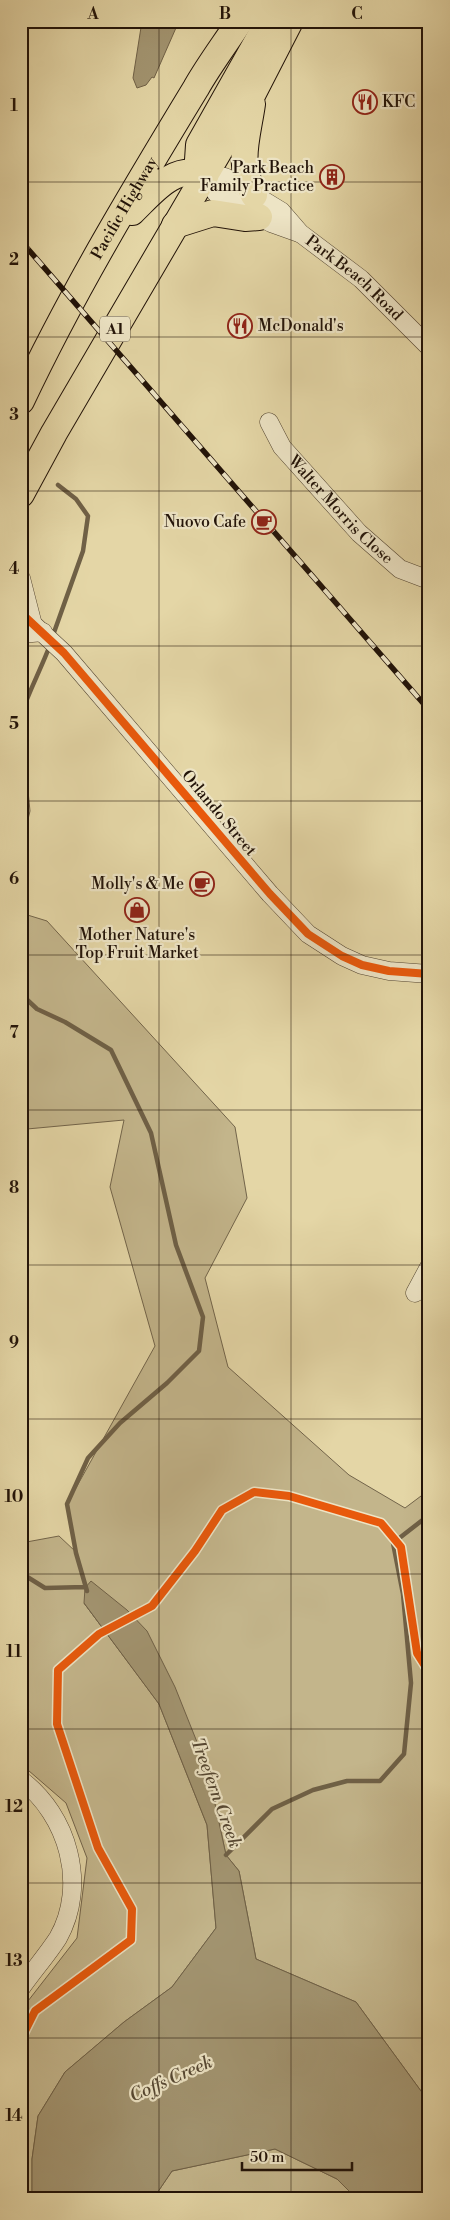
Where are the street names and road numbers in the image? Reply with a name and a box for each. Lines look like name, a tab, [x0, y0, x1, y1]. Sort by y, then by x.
street label: Pacific Highway	[87, 153, 162, 263]
street label: Park Beach Road	[301, 231, 407, 325]
road number: A1	[100, 316, 130, 342]
street label: Walter Morris Close	[283, 450, 397, 568]
street label: Orlando Street	[177, 766, 261, 860]

